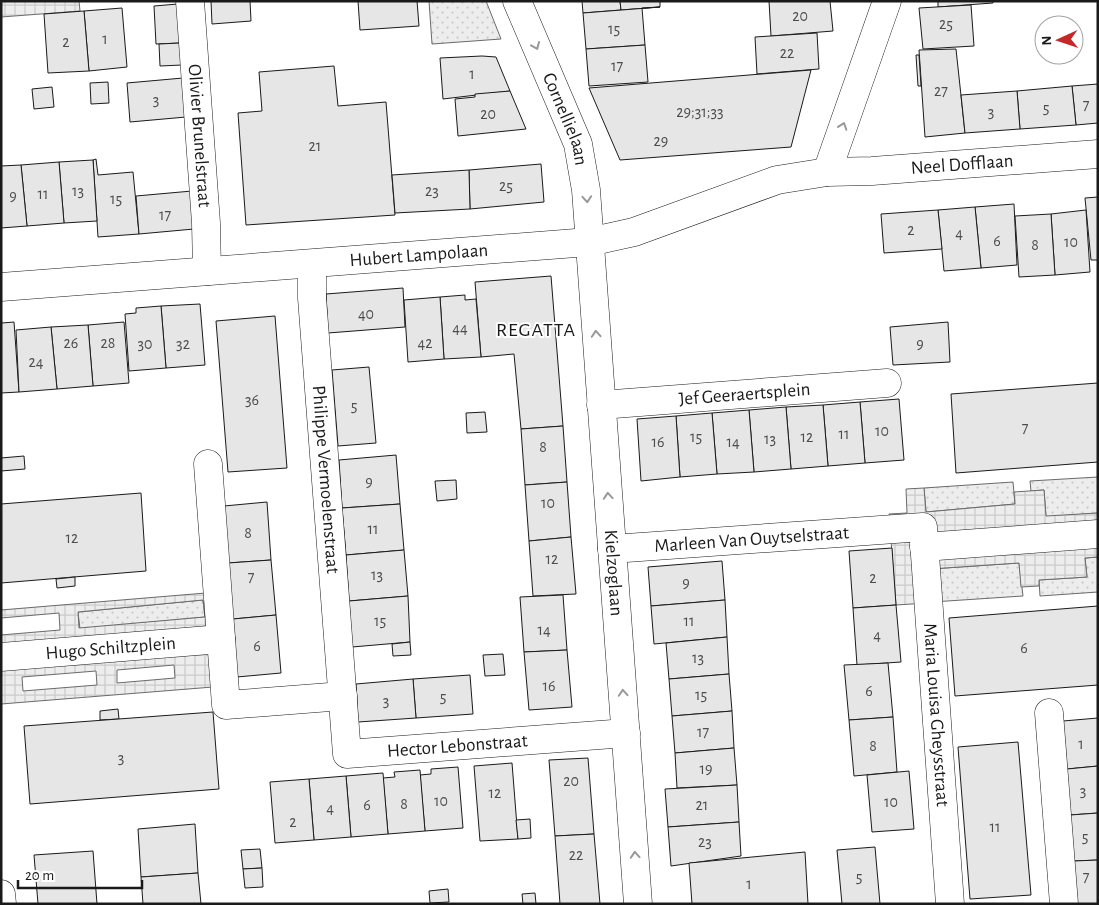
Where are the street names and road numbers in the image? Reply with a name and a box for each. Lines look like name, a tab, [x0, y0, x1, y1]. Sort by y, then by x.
street label: Olivier Brunelstraat	[185, 63, 214, 208]
street label: Cornellielaan	[539, 70, 591, 167]
street label: Neel Dofflaan	[910, 151, 1014, 178]
street label: Hubert Lampolaan	[349, 240, 489, 270]
street label: Jef Geeraertsplein	[678, 379, 811, 408]
street label: Philippe Vermoelenstraat	[309, 385, 343, 574]
street label: Marleen Van Ouytselstraat	[654, 523, 850, 555]
street label: Kielzoglaan	[601, 529, 626, 617]
street label: Maria Louisa Gheysstraat	[920, 622, 952, 807]
street label: Hugo Schiltzplein	[45, 633, 177, 663]
street label: Hector Lebonstraat	[386, 731, 528, 760]

